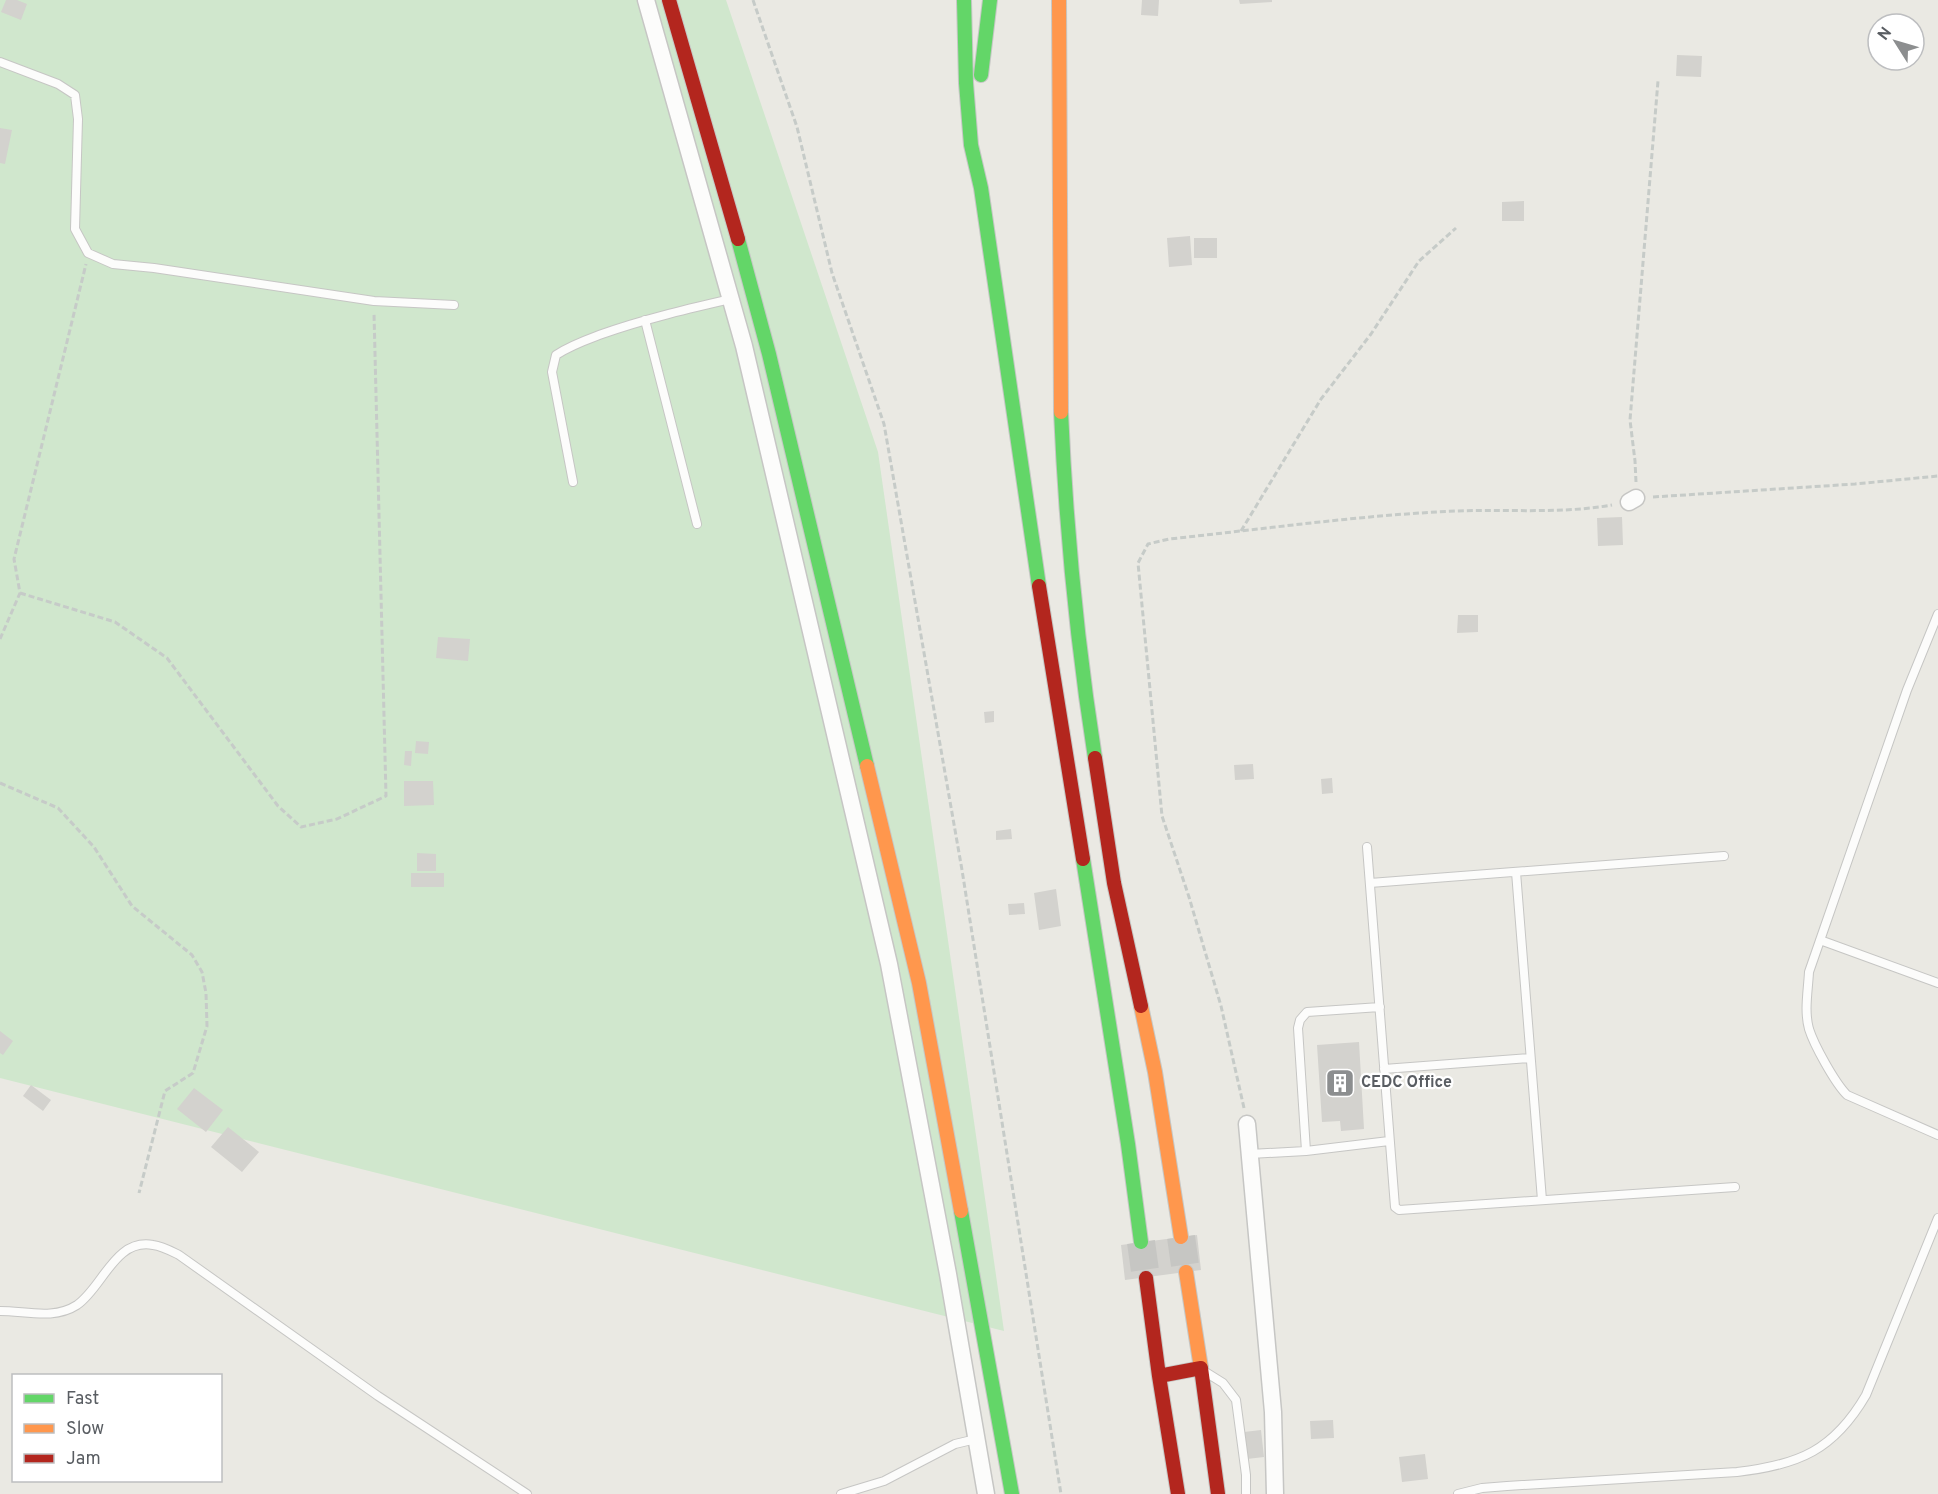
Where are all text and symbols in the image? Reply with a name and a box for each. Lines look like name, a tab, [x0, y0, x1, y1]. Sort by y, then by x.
north arrow	[1866, 12, 1926, 72]
text: N	[1874, 24, 1897, 45]
building icon: CEDC Office	[1324, 1067, 1356, 1099]
place label: CEDC Office	[1361, 1073, 1452, 1093]
legend	[12, 1374, 222, 1482]
text: Fast	[66, 1388, 99, 1411]
text: Slow	[66, 1418, 104, 1441]
text: Jam	[66, 1448, 101, 1471]

